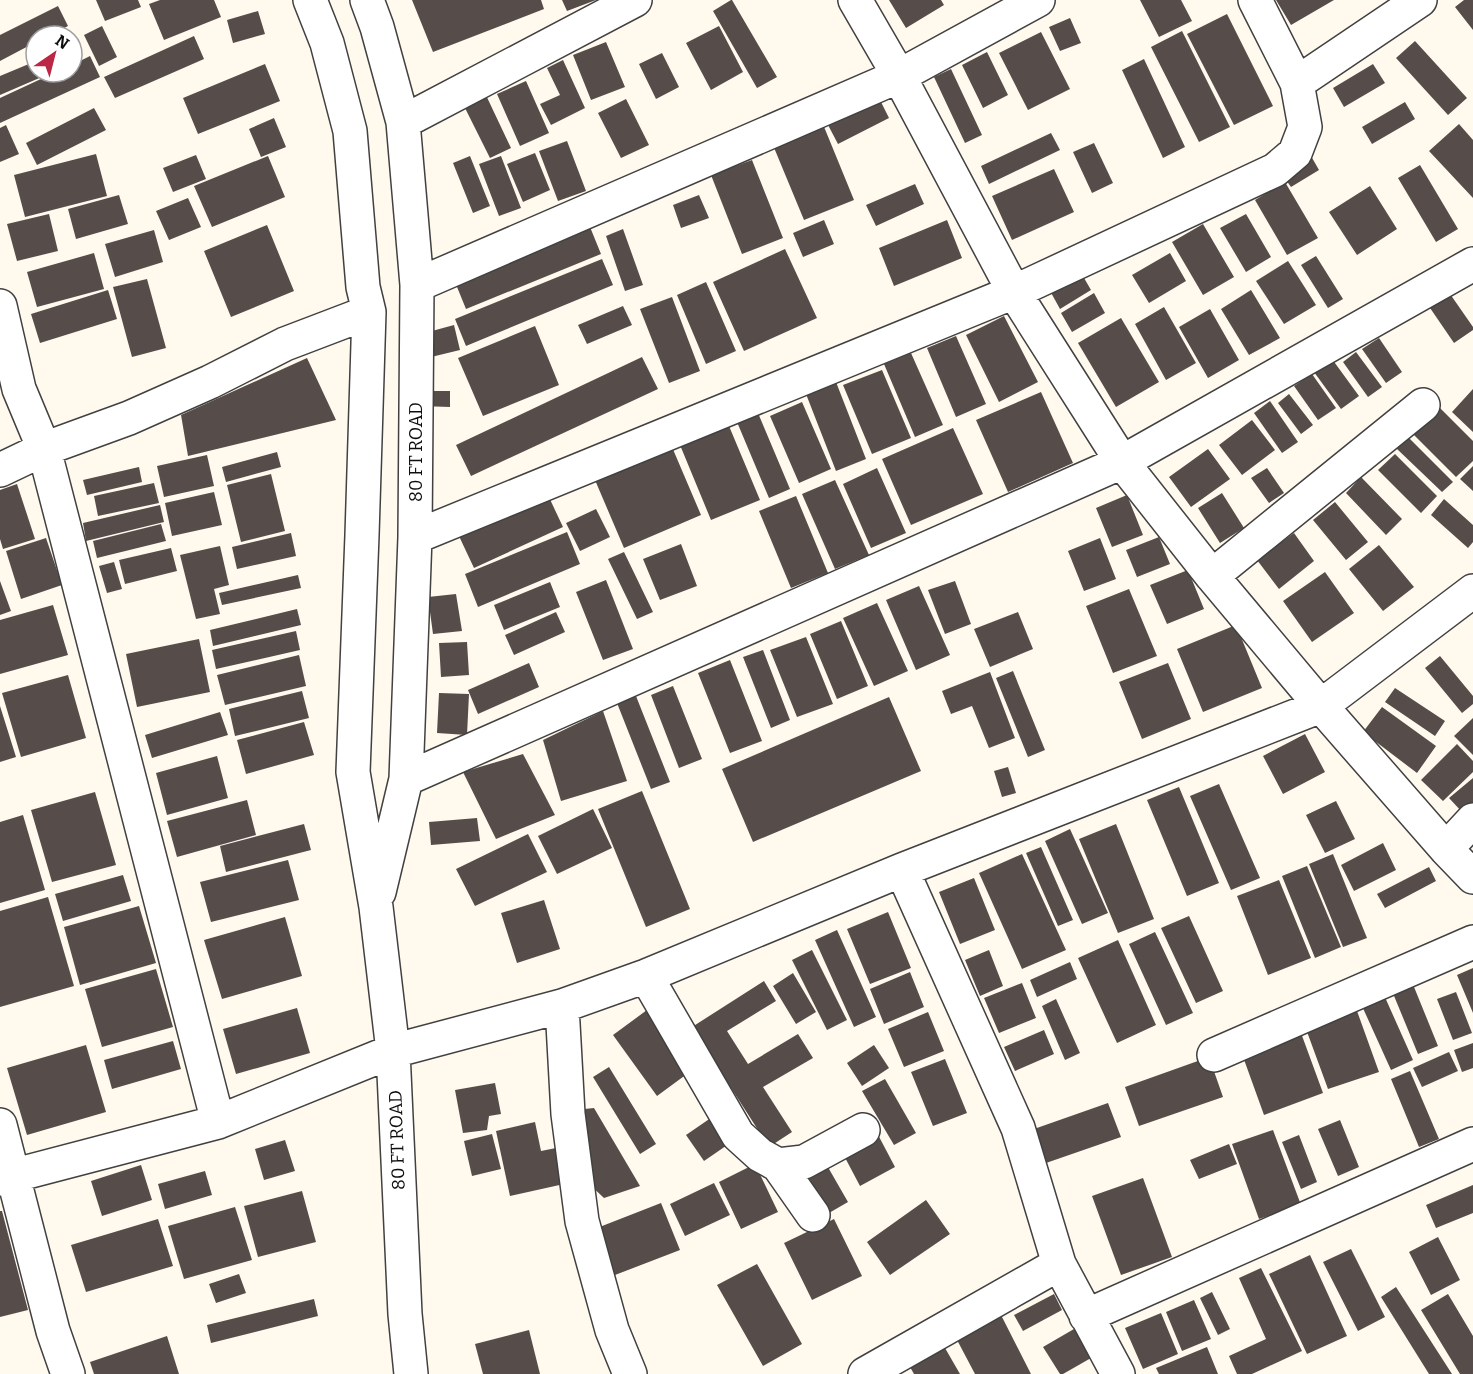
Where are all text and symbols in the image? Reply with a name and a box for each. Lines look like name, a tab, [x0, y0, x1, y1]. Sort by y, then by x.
north arrow	[24, 24, 84, 84]
text: N	[52, 31, 73, 53]
street label: 80 FT ROAD	[405, 402, 427, 502]
street label: 80 FT ROAD	[384, 1090, 410, 1190]

